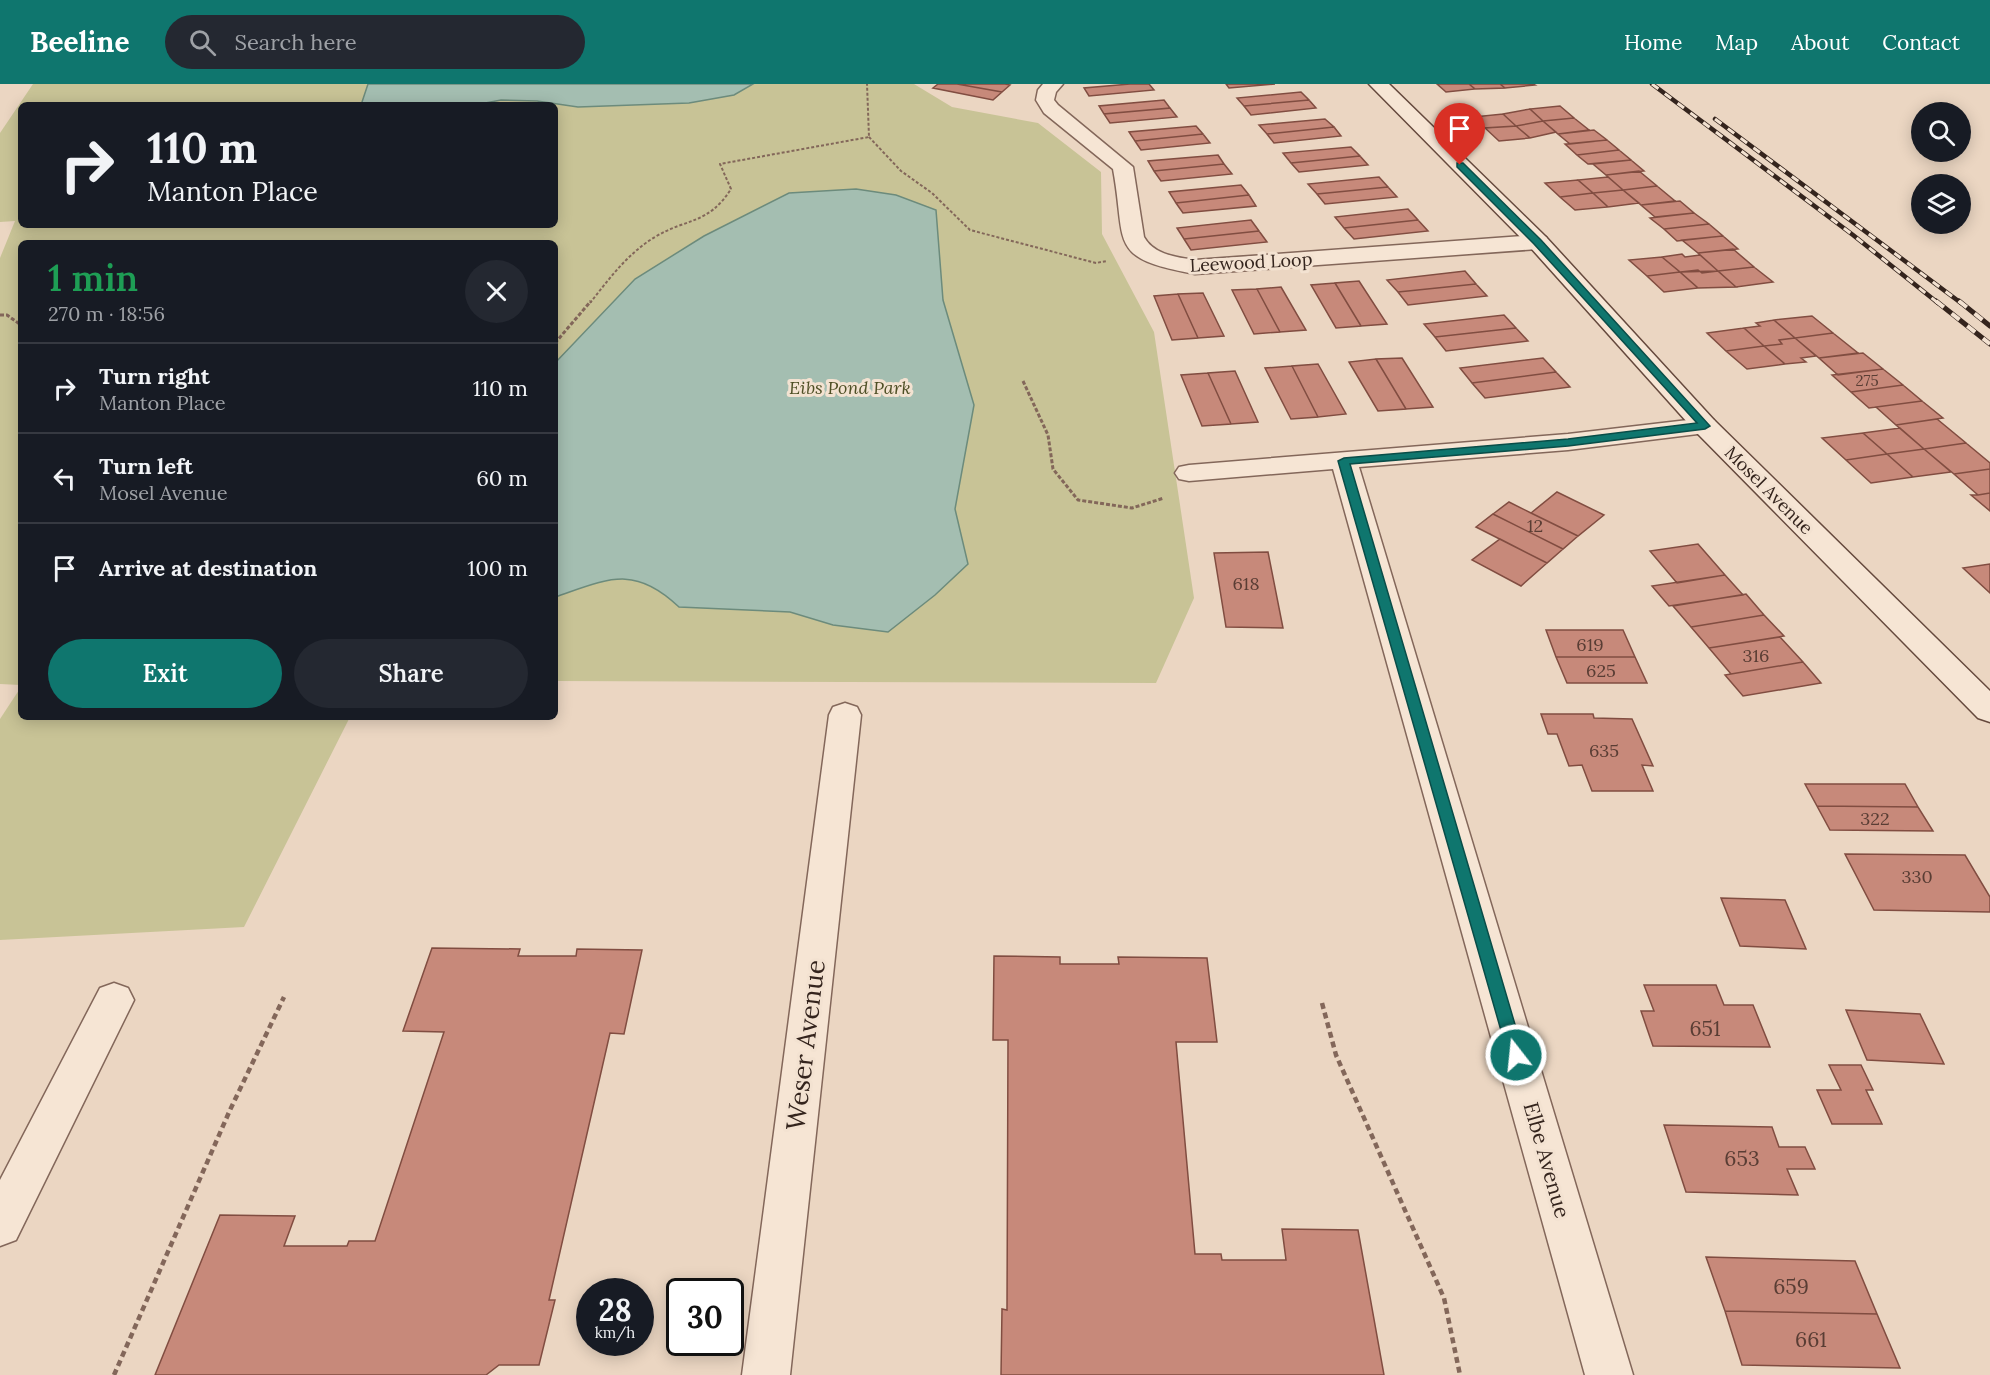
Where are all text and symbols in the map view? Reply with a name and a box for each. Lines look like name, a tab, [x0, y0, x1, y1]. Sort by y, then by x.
search box	[165, 15, 585, 69]
text: Beeline	[30, 24, 129, 60]
icon: search	[186, 26, 219, 59]
text: Search here	[234, 28, 357, 56]
text: Home	[1624, 29, 1682, 56]
text: Map	[1715, 29, 1758, 56]
text: About	[1791, 29, 1849, 56]
text: Contact	[1882, 29, 1960, 56]
map controls	[1911, 102, 1971, 234]
button: search	[1911, 102, 1971, 162]
pin	[1434, 103, 1485, 165]
icon: arrive	[1443, 112, 1476, 145]
text: 110 m	[147, 121, 258, 175]
icon: right	[48, 126, 126, 204]
text: Manton Place	[147, 174, 318, 208]
button: layers	[1911, 174, 1971, 234]
street label: Leewood Loop	[1189, 247, 1313, 277]
text: 1 min	[48, 255, 138, 301]
button: close	[465, 260, 528, 323]
text: 270 m · 18:56	[48, 301, 165, 326]
text: Turn right	[99, 362, 210, 390]
house number: 275	[1855, 371, 1879, 390]
icon: right	[48, 372, 81, 405]
text: 110 m	[473, 374, 528, 402]
park label: Eibs Pond Park	[789, 376, 911, 399]
text: Manton Place	[99, 390, 226, 415]
street label: Mosel Avenue	[1720, 441, 1818, 539]
text: Turn left	[99, 452, 193, 480]
icon: left	[48, 462, 81, 495]
text: 60 m	[476, 464, 528, 492]
text: Mosel Avenue	[99, 480, 228, 505]
house number: 12	[1527, 514, 1543, 537]
icon: arrive	[48, 552, 81, 585]
text: Arrive at destination	[99, 554, 317, 582]
text: 100 m	[467, 554, 528, 582]
house number: 618	[1232, 572, 1260, 595]
house number: 619	[1576, 633, 1604, 656]
button: Exit	[48, 639, 282, 708]
button: Share	[294, 639, 528, 708]
house number: 316	[1743, 644, 1769, 667]
house number: 625	[1586, 659, 1616, 682]
house number: 635	[1589, 739, 1619, 762]
house number: 322	[1860, 807, 1890, 830]
house number: 330	[1901, 865, 1933, 888]
street label: Weser Avenue	[778, 958, 832, 1132]
house number: 651	[1689, 1015, 1721, 1042]
position arrow	[1484, 1023, 1548, 1087]
street label: Elbe Avenue	[1518, 1099, 1576, 1221]
house number: 653	[1724, 1145, 1760, 1172]
house number: 659	[1773, 1273, 1809, 1300]
speed limit sign: 30	[666, 1278, 744, 1356]
text: 28	[598, 1291, 632, 1329]
text: km/h	[595, 1323, 635, 1342]
house number: 661	[1795, 1326, 1827, 1353]

